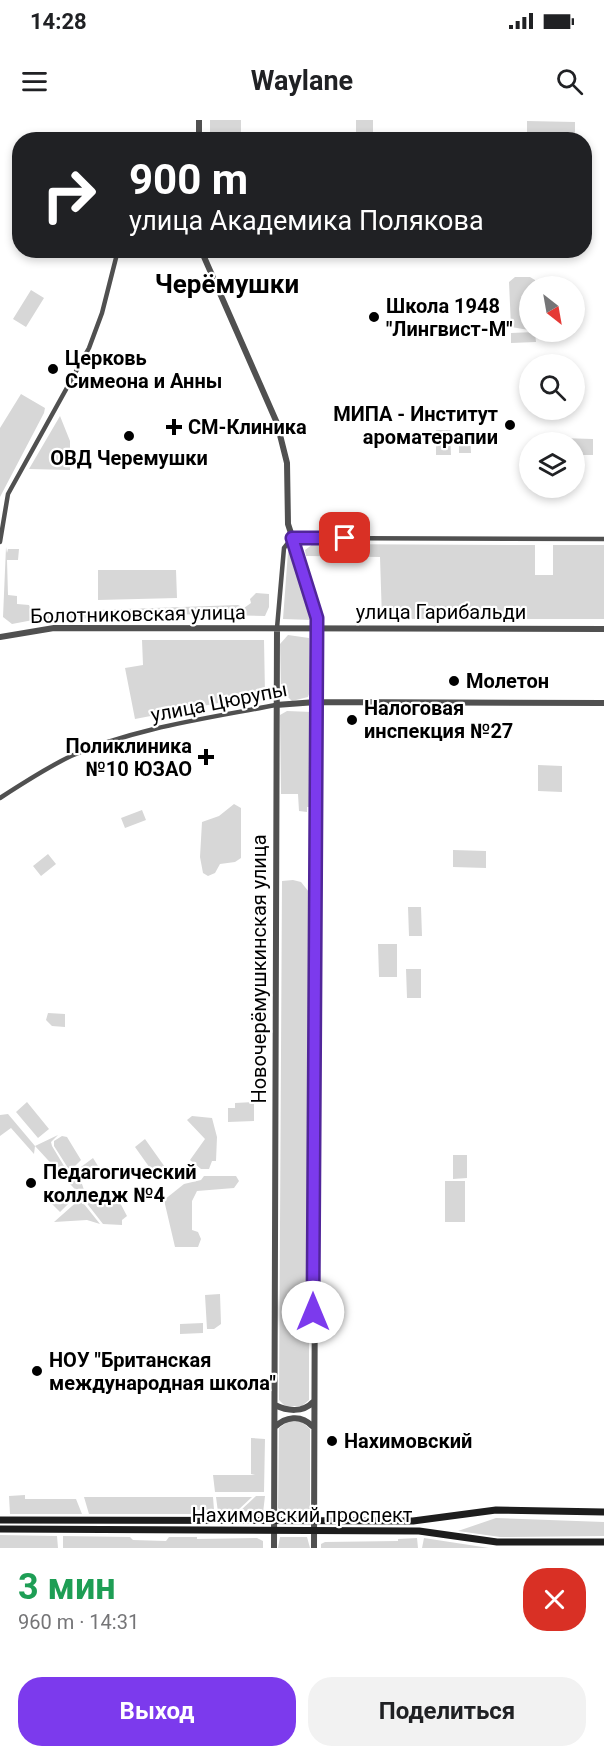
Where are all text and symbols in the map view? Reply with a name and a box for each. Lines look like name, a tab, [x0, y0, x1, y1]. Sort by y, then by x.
text: 14:28	[30, 9, 87, 34]
icon: menu	[18, 65, 51, 98]
text: Waylane	[251, 65, 353, 97]
icon: search	[553, 65, 586, 98]
text: 900 m	[129, 155, 248, 204]
icon: right	[30, 156, 108, 234]
text: улица Академика Полякова	[129, 205, 484, 237]
district label: Черёмушки	[155, 269, 299, 299]
north arrow	[519, 276, 585, 342]
map controls	[519, 276, 585, 498]
place label: Школа 1948 "Лингвист-М"	[386, 294, 513, 341]
marker: Школа 1948 "Лингвист-М"	[367, 310, 381, 324]
place label: Церковь Симеона и Анны	[65, 346, 222, 393]
button: search	[519, 354, 585, 420]
marker: Церковь Симеона и Анны	[46, 362, 60, 376]
place label: МИПА - Институт ароматерапии	[333, 402, 498, 449]
place label: СМ-Клиника	[188, 415, 307, 439]
marker: СМ-Клиника	[165, 418, 183, 436]
marker: МИПА - Институт ароматерапии	[503, 418, 517, 432]
marker: ОВД Черемушки	[122, 429, 136, 443]
button: layers	[519, 432, 585, 498]
place label: ОВД Черемушки	[50, 446, 208, 470]
pin	[319, 512, 370, 563]
icon: arrive	[328, 521, 361, 554]
street label: Болотниковская улица	[30, 600, 246, 628]
street label: улица Гарибальди	[356, 600, 526, 624]
place label: Молетон	[466, 669, 549, 693]
marker: Молетон	[447, 674, 461, 688]
street label: улица Цюрупы	[149, 677, 289, 727]
place label: Налоговая инспекция №27	[364, 696, 513, 743]
marker: Налоговая инспекция №27	[345, 713, 359, 727]
place label: Поликлиника №10 ЮЗАО	[66, 734, 192, 781]
marker: Поликлиника №10 ЮЗАО	[197, 748, 215, 766]
street label: Новочерёмушкинская улица	[247, 834, 271, 1104]
place label: Педагогический колледж №4	[43, 1160, 197, 1207]
marker: Педагогический колледж №4	[24, 1176, 38, 1190]
position arrow	[281, 1280, 345, 1344]
place label: НОУ "Британская международная школа"	[49, 1348, 276, 1395]
marker: НОУ "Британская международная школа"	[30, 1364, 44, 1378]
place label: Нахимовский	[344, 1429, 472, 1453]
marker: Нахимовский	[325, 1434, 339, 1448]
street label: Нахимовский проспект	[192, 1503, 413, 1527]
text: 3 мин	[18, 1566, 116, 1608]
button: close	[523, 1568, 586, 1631]
text: 960 m · 14:31	[18, 1610, 139, 1634]
button: Выход	[18, 1677, 296, 1746]
button: Поделиться	[308, 1677, 586, 1746]

